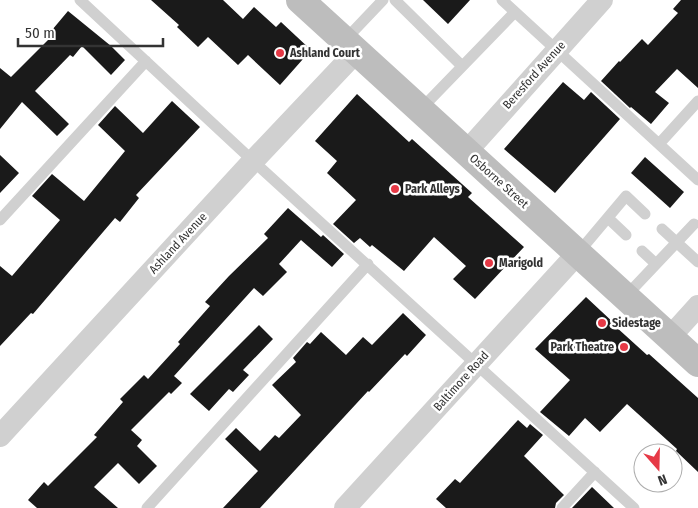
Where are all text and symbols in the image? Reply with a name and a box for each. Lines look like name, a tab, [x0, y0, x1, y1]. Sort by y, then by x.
scale bar	[18, 15, 162, 47]
text: 50 m	[25, 24, 55, 42]
street label: Beresford Avenue	[500, 38, 568, 112]
place label: Ashland Court	[289, 46, 361, 60]
marker: Ashland Court	[274, 47, 286, 59]
street label: Osborne Street	[467, 151, 531, 211]
place label: Park Alleys	[405, 182, 461, 196]
marker: Park Alleys	[389, 183, 401, 195]
street label: Ashland Avenue	[146, 210, 210, 276]
place label: Marigold	[499, 256, 543, 270]
marker: Marigold	[483, 257, 495, 269]
place label: Sidestage	[612, 316, 661, 330]
marker: Sidestage	[596, 317, 608, 329]
place label: Park Theatre	[551, 340, 614, 354]
marker: Park Theatre	[618, 341, 630, 353]
street label: Baltimore Road	[431, 348, 491, 414]
north arrow	[633, 443, 683, 493]
text: N	[655, 470, 669, 489]

